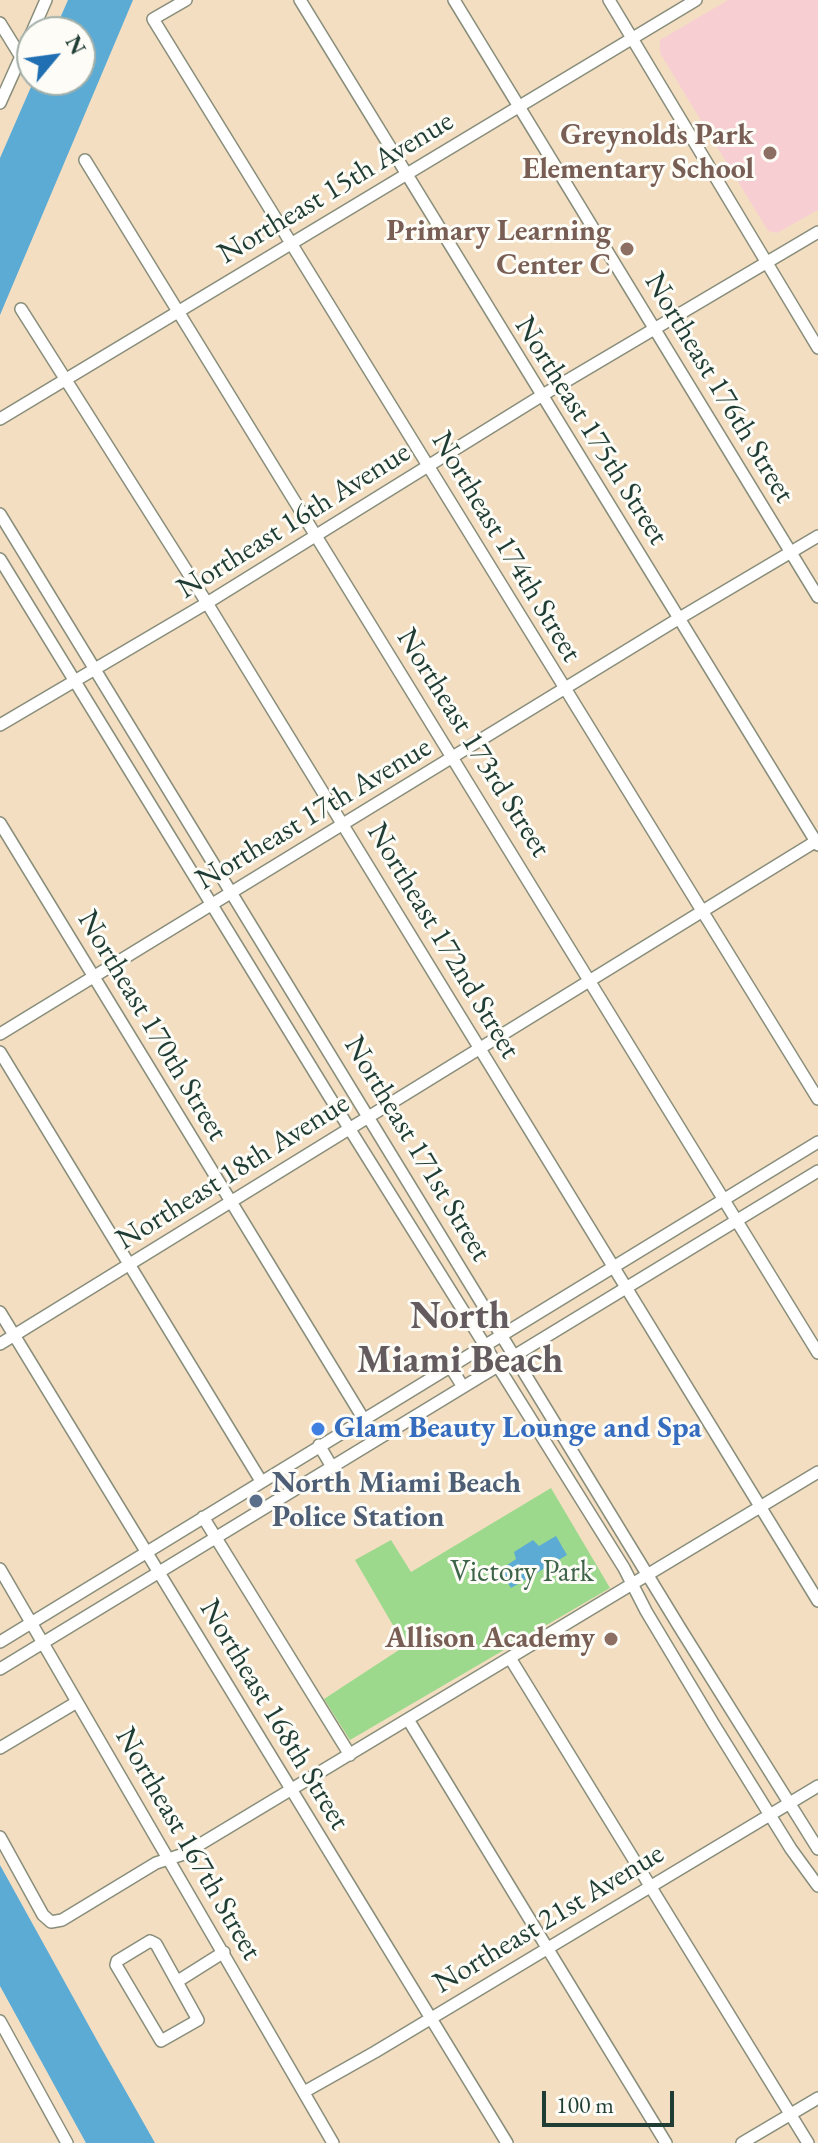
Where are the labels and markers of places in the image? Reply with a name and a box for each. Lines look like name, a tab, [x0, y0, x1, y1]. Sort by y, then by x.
place label: Greynolds Park Elementary School	[522, 118, 754, 188]
marker: Greynolds Park Elementary School	[761, 144, 779, 162]
place label: Primary Learning Center C	[386, 214, 611, 284]
marker: Primary Learning Center C	[618, 240, 636, 258]
place label: Glam Beauty Lounge and Spa	[334, 1411, 702, 1447]
marker: Glam Beauty Lounge and Spa	[309, 1420, 327, 1438]
place label: North Miami Beach Police Station	[272, 1466, 521, 1536]
marker: North Miami Beach Police Station	[247, 1492, 265, 1510]
place label: Allison Academy	[385, 1621, 595, 1657]
marker: Allison Academy	[602, 1630, 620, 1648]

